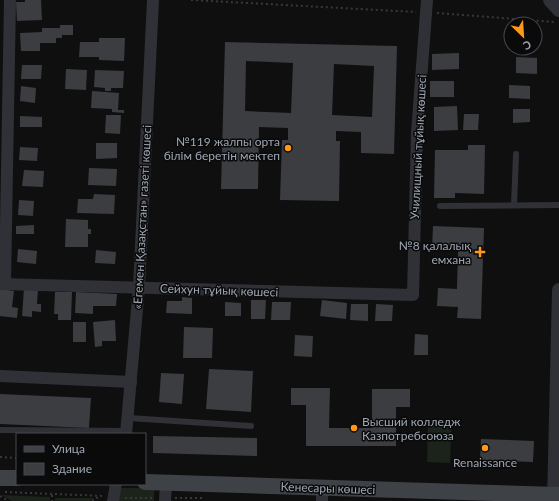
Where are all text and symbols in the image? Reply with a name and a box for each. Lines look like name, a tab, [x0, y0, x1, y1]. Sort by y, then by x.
north arrow	[503, 16, 543, 56]
text: С	[521, 38, 533, 53]
street label: Училищный тұйық көшесі	[407, 74, 429, 220]
street label: «Егемен Қазақстан» газеті көшесі	[130, 124, 154, 310]
place label: №119 жалпы орта білім беретін мектеп	[164, 134, 280, 163]
marker: №119 жалпы орта білім беретін мектеп	[283, 143, 293, 153]
place label: №8 қалалық емхана	[399, 238, 471, 267]
marker: №8 қалалық емхана	[474, 246, 486, 258]
street label: Сейхун тұйық көшесі	[160, 280, 279, 300]
place label: Высший колледж Казпотребсоюза	[362, 414, 461, 443]
marker: Высший колледж Казпотребсоюза	[349, 423, 359, 433]
legend	[16, 433, 146, 485]
text: Улица	[52, 441, 85, 456]
marker: Renaissance	[480, 443, 490, 453]
place label: Renaissance	[453, 455, 517, 470]
text: Здание	[52, 461, 92, 476]
street label: Кенесары көшесі	[280, 479, 376, 497]

